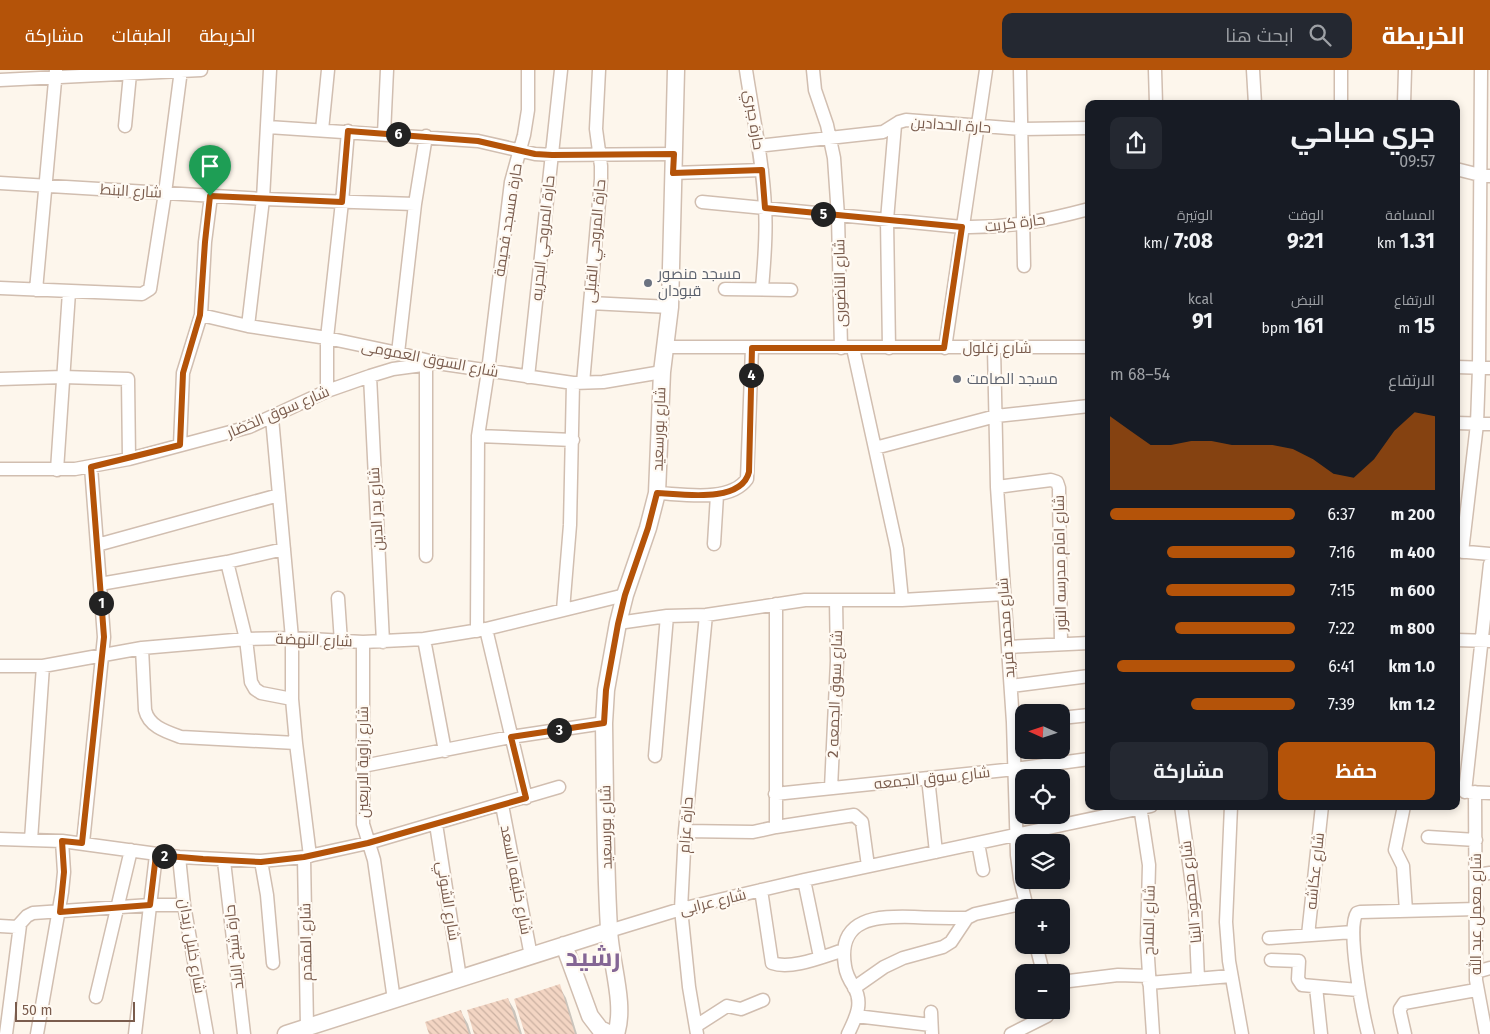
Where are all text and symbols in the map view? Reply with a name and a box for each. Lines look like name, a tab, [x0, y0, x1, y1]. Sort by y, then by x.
search box	[1002, 13, 1352, 58]
icon: search	[1306, 21, 1334, 49]
text: الخريطة	[1382, 22, 1465, 50]
text: ابحث هنا	[1225, 24, 1294, 47]
text: مشاركة	[25, 25, 84, 47]
text: الطبقات	[112, 25, 171, 47]
text: الخريطة	[199, 25, 256, 47]
street label: حارة جبري	[737, 89, 768, 152]
street label: حارة الحدادين	[910, 113, 992, 138]
text: جري صباحي	[1290, 116, 1435, 149]
button: share	[1110, 117, 1162, 169]
pin: 6	[386, 122, 410, 146]
text: 6	[395, 126, 402, 143]
pin	[189, 145, 231, 196]
icon: arrive	[196, 152, 224, 180]
text: 09:57	[1399, 152, 1435, 171]
street label: حارة مسجد فحيمة	[490, 162, 526, 278]
street label: حارة المروحي البحريه	[527, 174, 562, 302]
street label: حارة المروحي القبلى	[581, 179, 612, 304]
street label: شارع البنط	[99, 180, 162, 204]
pin: 5	[810, 202, 836, 226]
text: 5	[820, 206, 827, 223]
text: الوتيرة	[1177, 207, 1213, 224]
text: الوقت	[1288, 207, 1324, 224]
text: المسافة	[1385, 207, 1435, 224]
street label: حارة كريت	[984, 210, 1046, 236]
text: 7:08	[1174, 228, 1213, 254]
text: 9:21	[1287, 228, 1324, 254]
text: 1.31	[1400, 228, 1435, 254]
text: /km	[1143, 235, 1174, 252]
text: km	[1377, 235, 1400, 252]
street label: شارع الناضورى	[830, 239, 852, 327]
place label: مسجد منصور قبودان	[657, 265, 741, 301]
marker: مسجد منصور قبودان	[642, 277, 654, 289]
text: kcal	[1188, 291, 1213, 308]
text: النبض	[1291, 292, 1324, 309]
text: الارتفاع	[1394, 292, 1435, 309]
text: 91	[1192, 308, 1213, 334]
text: 161	[1294, 313, 1324, 339]
text: 15	[1414, 313, 1435, 339]
text: bpm	[1261, 320, 1294, 337]
text: m	[1398, 320, 1414, 337]
street label: شارع السوق العمومى	[360, 337, 500, 383]
street label: شارع زغلول	[962, 339, 1032, 359]
pin: 4	[738, 362, 764, 388]
text: 54–68 m	[1110, 365, 1170, 384]
text: 4	[748, 367, 755, 384]
place label: مسجد الصامت	[967, 370, 1058, 388]
text: الارتفاع	[1388, 371, 1435, 390]
marker: مسجد الصامت	[951, 373, 963, 385]
street label: شارع سوق الخضار	[223, 382, 333, 444]
street label: شارع بورسعيد	[649, 387, 671, 471]
street label: شارع بدر الدين	[365, 467, 389, 551]
street label: شارع امام مدرسه النور	[1050, 495, 1072, 632]
text: 6:37	[1327, 505, 1355, 524]
text: 200 m	[1391, 505, 1435, 524]
text: 7:16	[1329, 543, 1355, 562]
text: 400 m	[1390, 543, 1435, 562]
street label: شارع محمد فريد	[994, 577, 1020, 679]
text: 7:15	[1330, 581, 1355, 600]
text: 600 m	[1390, 581, 1435, 600]
pin: 1	[88, 590, 114, 616]
text: 1	[98, 595, 105, 612]
text: 7:22	[1328, 619, 1355, 638]
text: 800 m	[1390, 619, 1435, 638]
street label: شارع النهضة	[275, 630, 353, 652]
street label: شارع سوق الجمعه 2	[824, 630, 848, 758]
text: 6:41	[1328, 657, 1355, 676]
text: 1.0 km	[1388, 657, 1435, 676]
text: 7:39	[1328, 695, 1355, 714]
text: 1.2 km	[1389, 695, 1435, 714]
north arrow	[1015, 704, 1070, 759]
map controls	[1015, 704, 1070, 1019]
street label: شارع زاوية الاربعين	[354, 706, 374, 818]
pin: 3	[546, 718, 572, 742]
text: 3	[556, 722, 563, 739]
button: مشاركة	[1110, 742, 1268, 800]
button: حفظ	[1278, 742, 1435, 800]
street label: شارع سوق الجمعه	[873, 763, 991, 795]
button: locate	[1015, 769, 1070, 824]
street label: شارع بورسعيد	[596, 785, 618, 869]
street label: حارة عزام	[675, 796, 698, 854]
street label: شارع خليفه السعد	[495, 824, 535, 937]
street label: شارع عكاشه	[1302, 832, 1330, 911]
button: layers	[1015, 834, 1070, 889]
street label: شارع محمود البنا	[1177, 840, 1207, 944]
pin: 2	[152, 844, 176, 868]
text: 2	[161, 848, 168, 865]
street label: شارع معمل عبد الله	[1466, 853, 1487, 975]
street label: شارع الشوني	[430, 860, 463, 942]
street label: شارع عرابى	[678, 885, 749, 921]
street label: شارع الملاح	[1139, 885, 1161, 955]
street label: شارع خليل زيدان	[173, 897, 209, 995]
button: +	[1015, 899, 1070, 954]
street label: شارع المقدم	[296, 903, 318, 981]
street label: حارة شيخ البلد	[221, 904, 249, 990]
district label: رشيد	[565, 943, 621, 973]
button: −	[1015, 964, 1070, 1019]
scale bar	[15, 999, 135, 1022]
text: 50 m	[22, 1002, 53, 1019]

